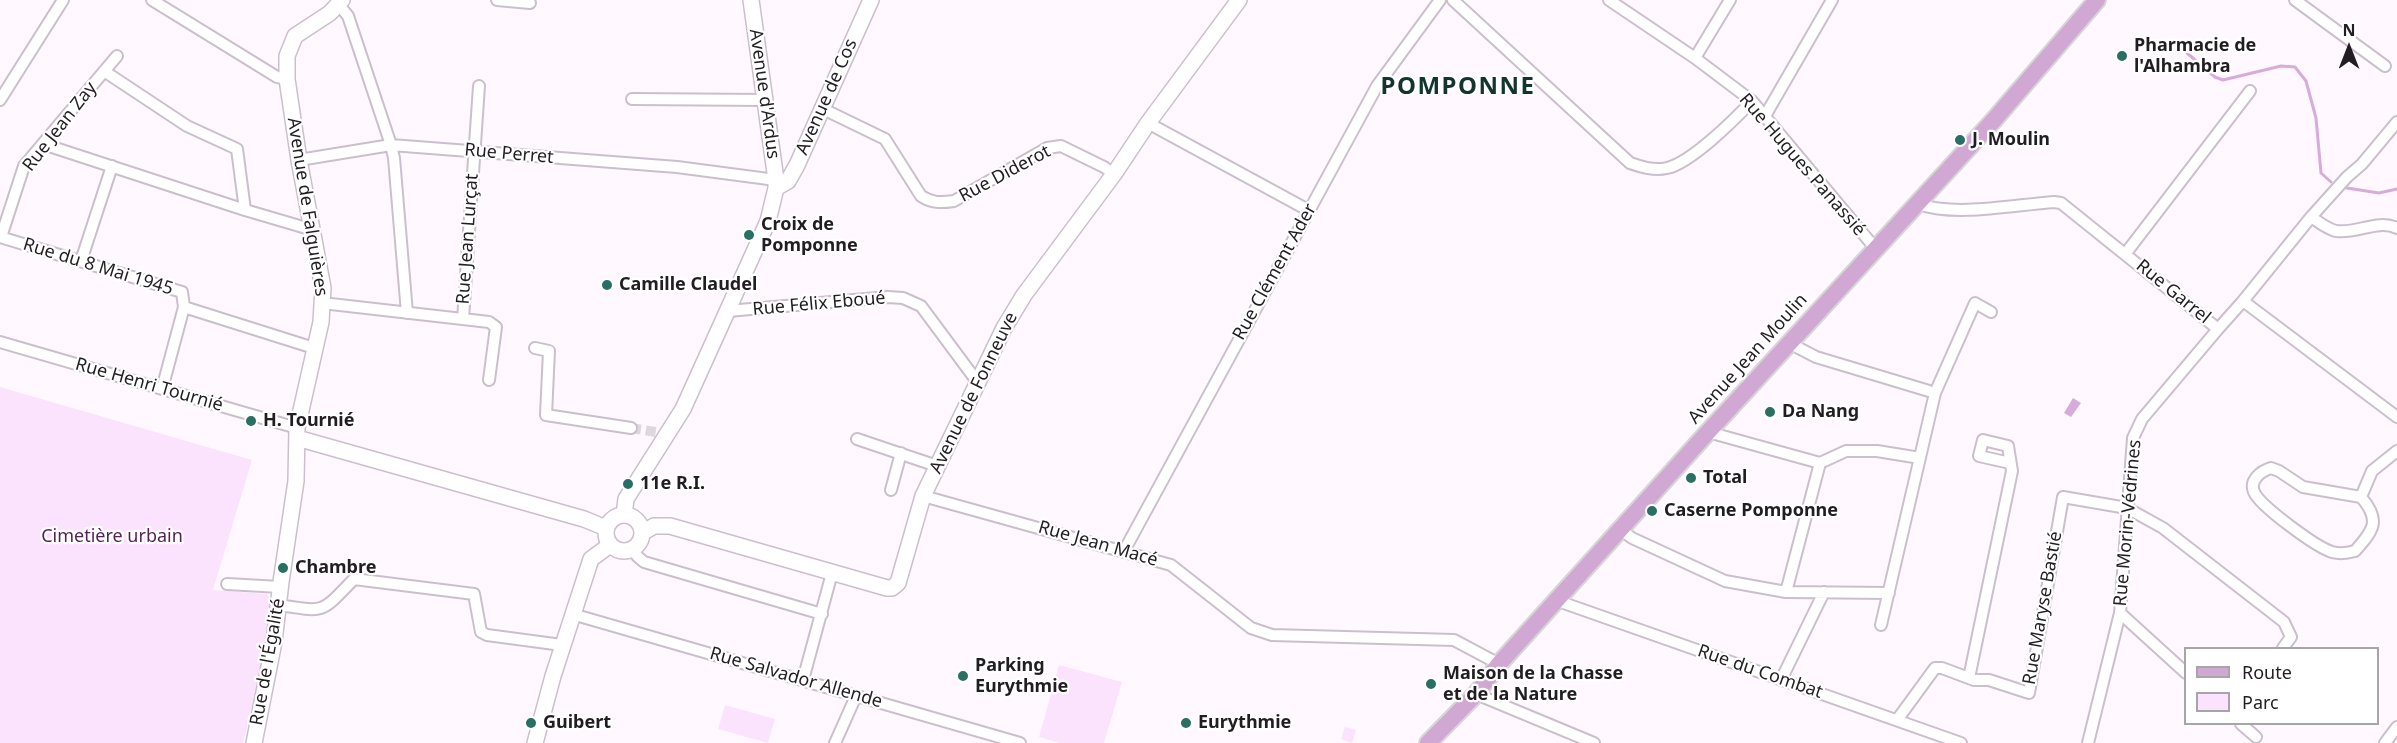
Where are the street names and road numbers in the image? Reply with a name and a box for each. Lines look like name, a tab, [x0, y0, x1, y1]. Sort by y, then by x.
street label: Avenue d'Ardus	[744, 28, 784, 160]
street label: Avenue de Cos	[792, 36, 862, 158]
street label: Rue Jean Zay	[18, 78, 102, 176]
street label: Rue Hugues Panassié	[1734, 89, 1870, 241]
street label: Avenue de Falguières	[282, 116, 332, 298]
street label: Rue Perret	[464, 139, 554, 169]
street label: Rue Diderot	[956, 141, 1054, 207]
street label: Rue Jean Lurçat	[453, 173, 483, 305]
street label: Rue Clément Ader	[1229, 200, 1321, 344]
street label: Rue du 8 Mai 1945	[20, 234, 176, 300]
street label: Rue Garrel	[2131, 255, 2215, 329]
street label: Rue Félix Eboué	[752, 287, 886, 321]
street label: Avenue Jean Moulin	[1684, 289, 1812, 429]
street label: Avenue de Fonneuve	[926, 309, 1022, 477]
street label: Rue Henri Tournié	[73, 354, 225, 416]
street label: Rue Morin-Védrines	[2110, 439, 2146, 607]
street label: Rue Jean Macé	[1036, 517, 1160, 571]
street label: Rue Maryse Bastié	[2019, 530, 2067, 686]
street label: Rue de l'Égalité	[246, 597, 290, 727]
street label: Rue du Combat	[1695, 640, 1825, 704]
street label: Rue Salvador Allende	[707, 643, 885, 713]

